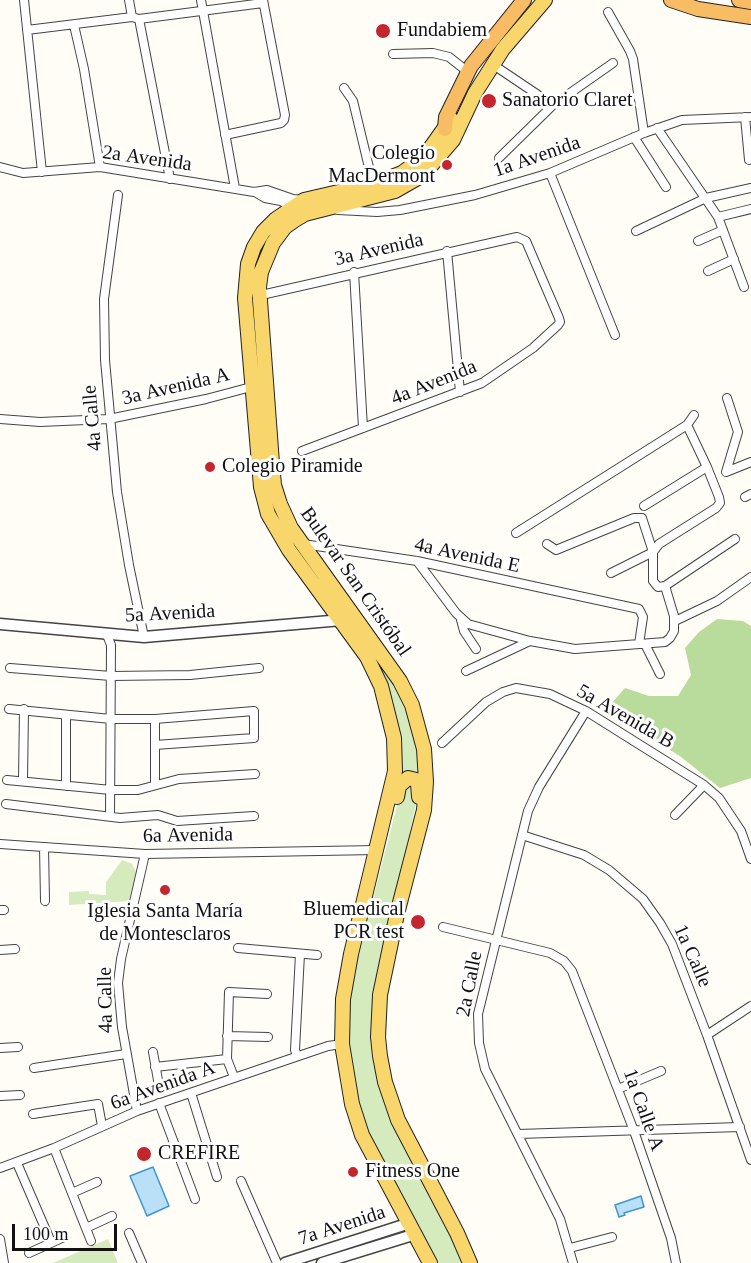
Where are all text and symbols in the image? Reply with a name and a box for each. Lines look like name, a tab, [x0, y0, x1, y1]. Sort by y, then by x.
place label: Fundabiem	[397, 19, 487, 43]
marker: Fundabiem	[374, 22, 392, 40]
place label: Sanatorio Claret	[502, 89, 633, 113]
marker: Sanatorio Claret	[480, 92, 498, 110]
street label: 1a Avenida	[490, 131, 584, 183]
street label: 2a Avenida	[101, 141, 193, 177]
place label: Colegio MacDermont	[328, 142, 435, 189]
marker: Colegio MacDermont	[440, 158, 454, 172]
street label: 3a Avenida	[332, 228, 426, 272]
street label: 4a Avenida	[388, 355, 480, 411]
street label: 3a Avenida A	[120, 363, 232, 411]
street label: 4a Calle	[78, 384, 108, 452]
place label: Colegio Piramide	[222, 455, 363, 479]
marker: Colegio Piramide	[203, 460, 217, 474]
street label: Bulevar San Cristóbal	[295, 503, 415, 661]
street label: 4a Avenida E	[412, 533, 522, 579]
street label: 5a Avenida	[124, 600, 216, 628]
street label: 5a Avenida B	[572, 679, 678, 755]
street label: 6a Avenida	[143, 823, 233, 849]
marker: Iglesia Santa María de Montesclaros	[158, 883, 172, 897]
place label: Bluemedical PCR test	[303, 898, 404, 945]
place label: Iglesia Santa María de Montesclaros	[87, 900, 243, 947]
marker: Bluemedical PCR test	[409, 913, 427, 931]
street label: 1a Calle	[668, 921, 716, 991]
street label: 2a Calle	[452, 949, 488, 1019]
street label: 4a Calle	[93, 967, 119, 1033]
street label: 6a Avenida A	[107, 1056, 219, 1116]
street label: 1a Calle A	[617, 1066, 669, 1154]
place label: CREFIRE	[158, 1142, 240, 1166]
marker: CREFIRE	[135, 1145, 153, 1163]
place label: Fitness One	[365, 1160, 460, 1184]
marker: Fitness One	[346, 1165, 360, 1179]
street label: 7a Avenida	[295, 1201, 389, 1251]
scale bar	[15, 1212, 120, 1250]
text: 100 m	[23, 1224, 69, 1244]

